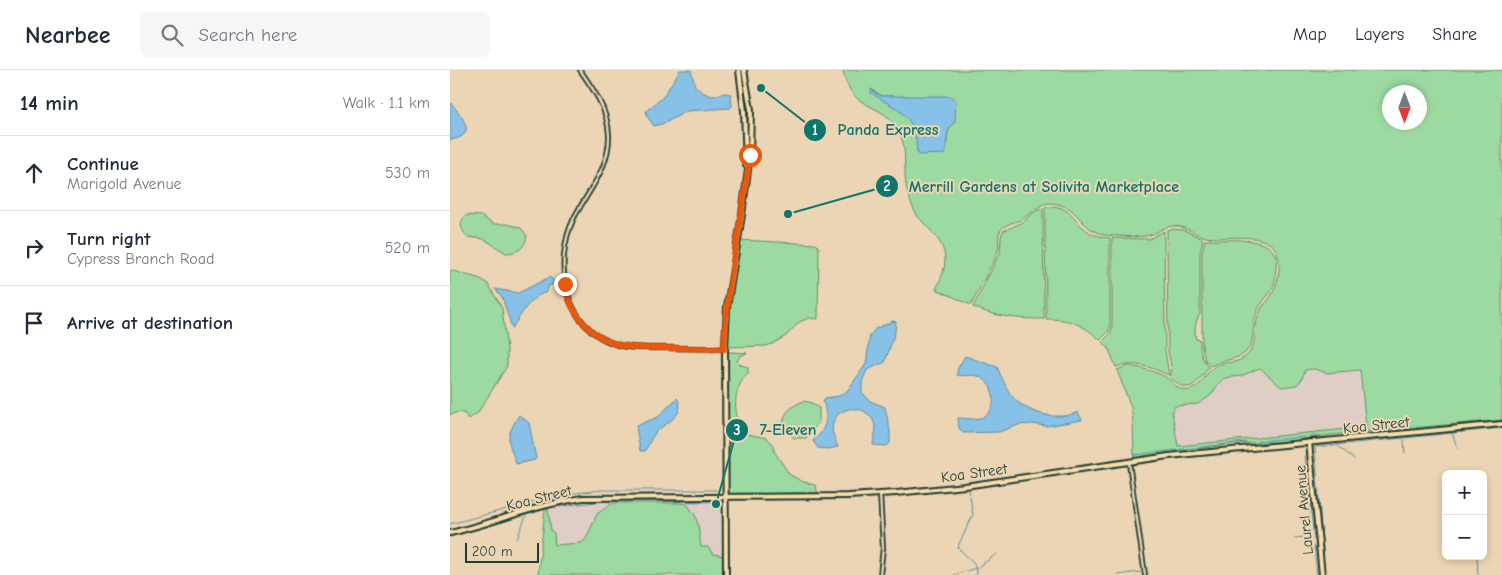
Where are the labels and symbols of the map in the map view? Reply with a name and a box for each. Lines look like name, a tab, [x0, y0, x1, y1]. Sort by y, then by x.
north arrow	[1382, 85, 1427, 130]
callout: Panda Express	[802, 114, 948, 145]
text: 1	[812, 121, 818, 139]
text: Panda Express	[838, 121, 939, 139]
route start	[739, 144, 762, 167]
callout: Merrill Gardens at Solivita Marketplace	[874, 171, 1189, 202]
text: 2	[883, 177, 891, 195]
text: Merrill Gardens at Solivita Marketplace	[909, 178, 1179, 196]
route end	[554, 273, 577, 296]
street label: Koa Street	[1342, 412, 1411, 437]
callout: 7-Eleven	[724, 414, 826, 445]
text: 3	[733, 421, 741, 439]
text: 7-Eleven	[760, 421, 816, 439]
street label: Koa Street	[940, 459, 1009, 487]
street label: Laurel Avenue	[1291, 464, 1317, 556]
street label: Koa Street	[504, 481, 574, 515]
scale bar	[465, 540, 539, 563]

